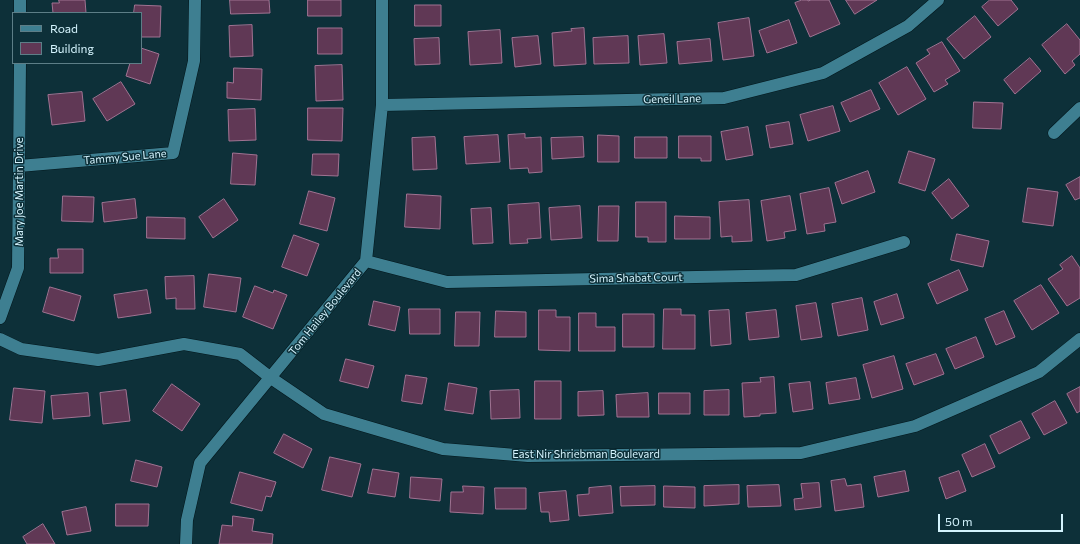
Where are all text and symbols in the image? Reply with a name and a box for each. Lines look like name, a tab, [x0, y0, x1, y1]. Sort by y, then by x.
legend	[12, 12, 142, 64]
text: Road	[50, 21, 78, 35]
text: Building	[50, 41, 94, 55]
street label: Geneil Lane	[643, 92, 701, 106]
street label: Mary Joe Martin Drive	[12, 138, 26, 246]
street label: Tammy Sue Lane	[83, 147, 167, 167]
street label: Tom Hailey Boulevard	[286, 266, 364, 358]
street label: Sima Shabat Court	[589, 271, 683, 285]
street label: East Nir Shriebman Boulevard	[512, 447, 660, 461]
scale bar	[940, 506, 1065, 532]
text: 50 m	[945, 514, 973, 528]

